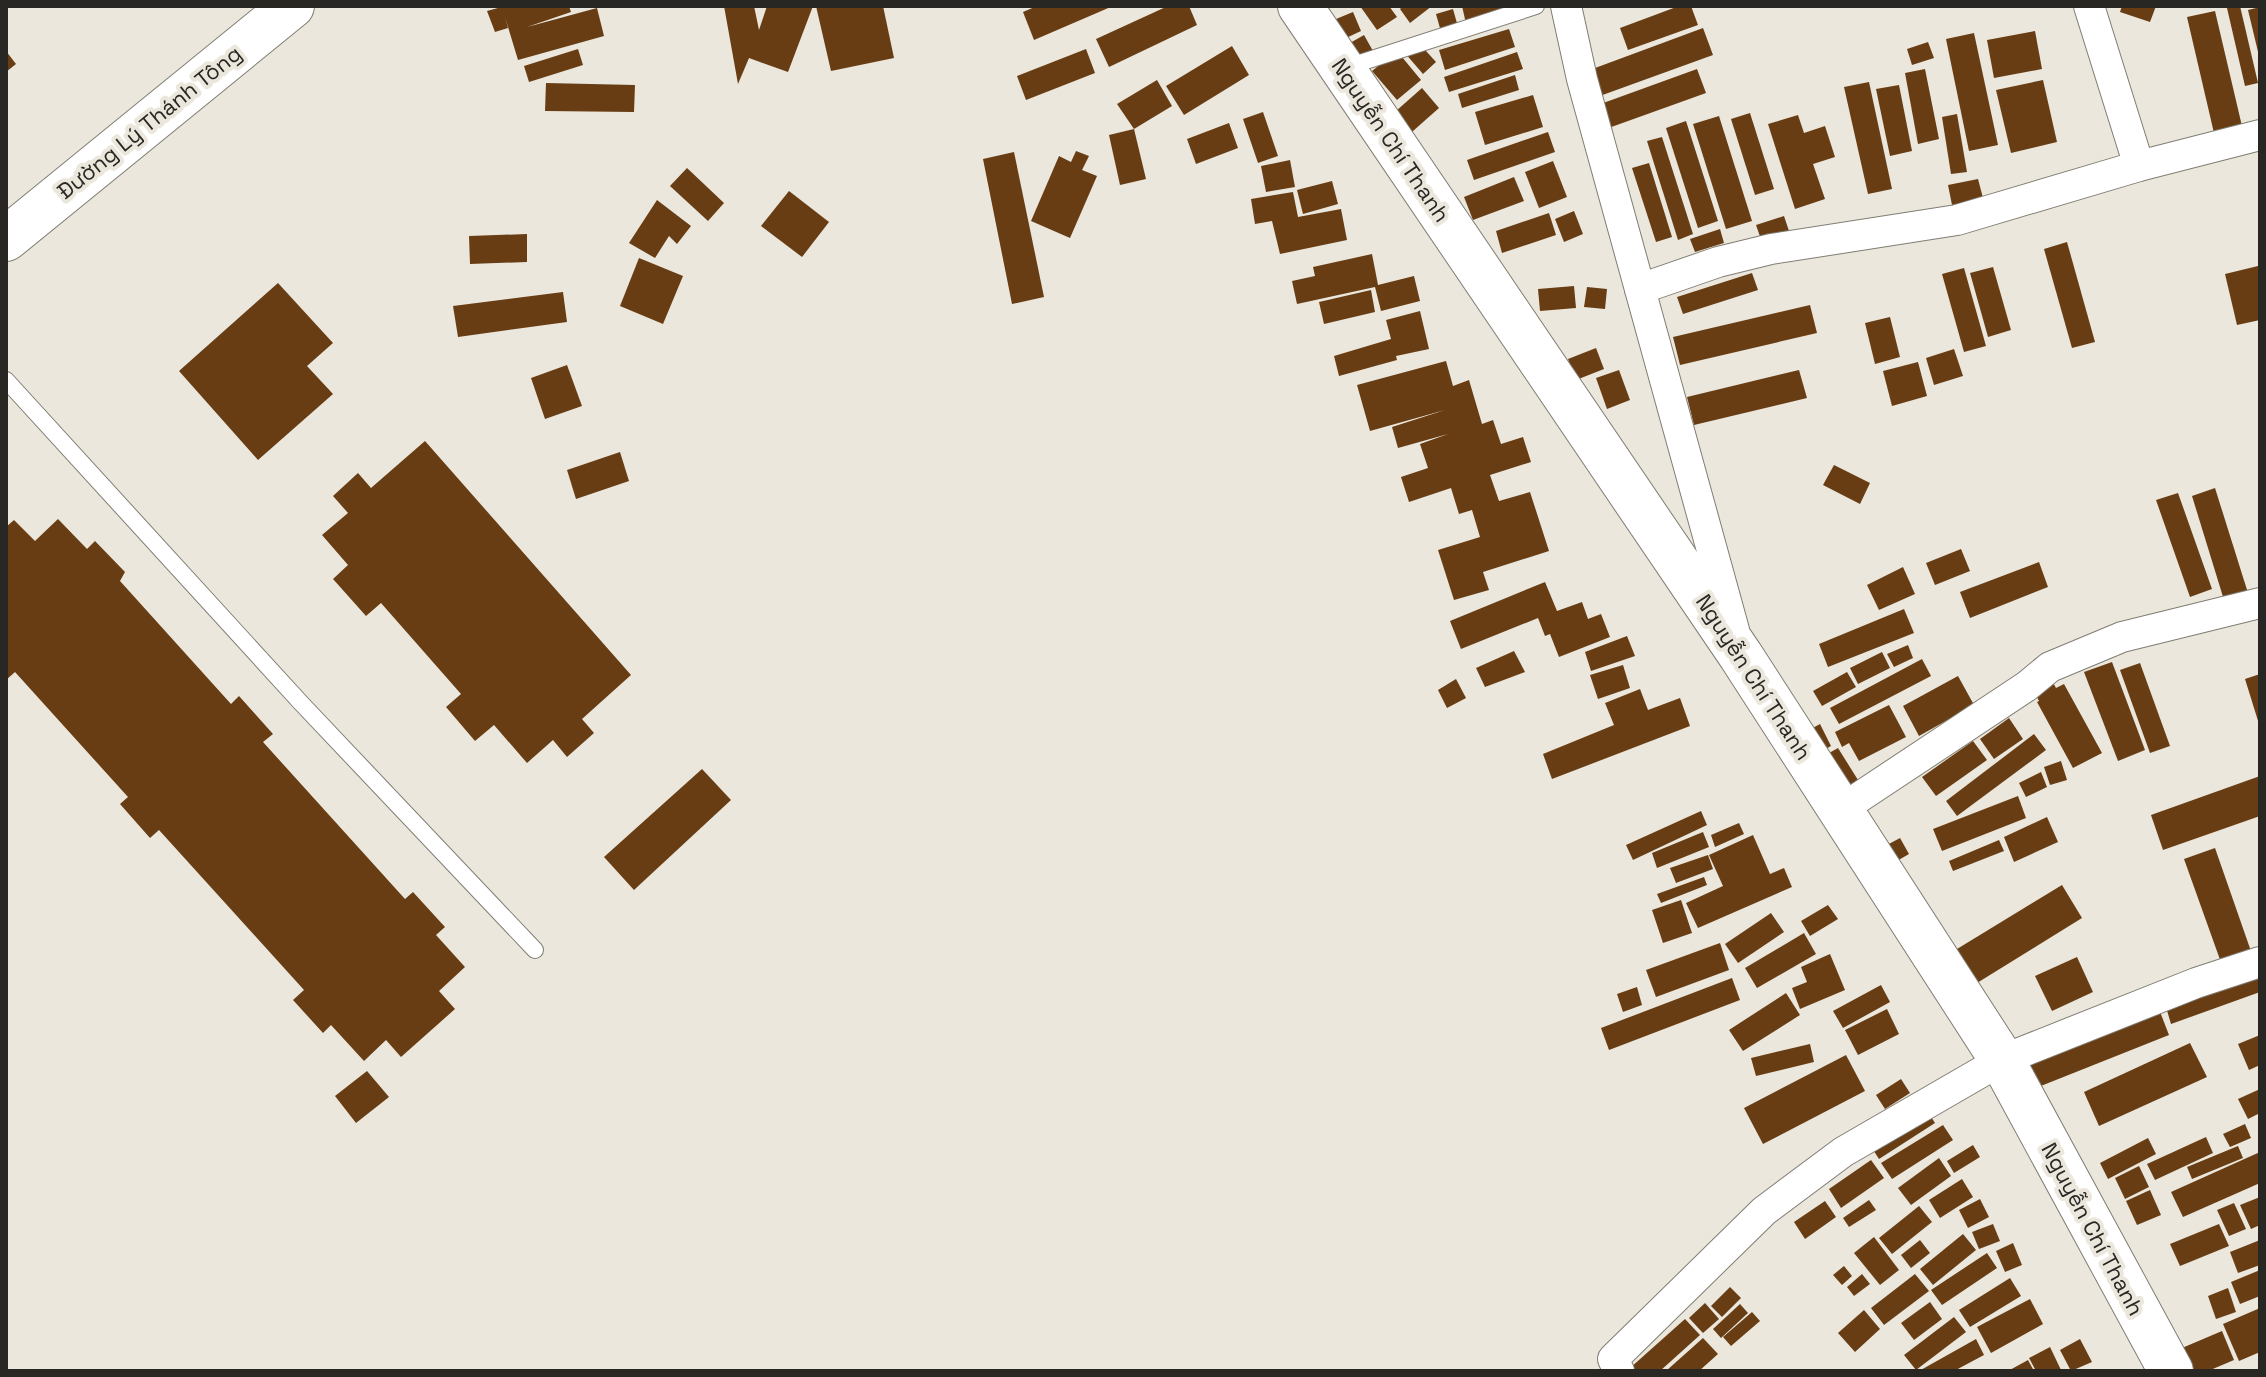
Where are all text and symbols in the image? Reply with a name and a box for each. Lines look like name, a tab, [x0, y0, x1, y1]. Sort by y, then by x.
street label: Đường Lý Thánh Tông	[51, 39, 247, 205]
street label: Nguyễn Chí Thanh	[1326, 53, 1456, 227]
street label: Nguyễn Chí Thanh	[1690, 589, 1818, 765]
street label: Nguyễn Chí Thanh	[2036, 1138, 2150, 1320]

